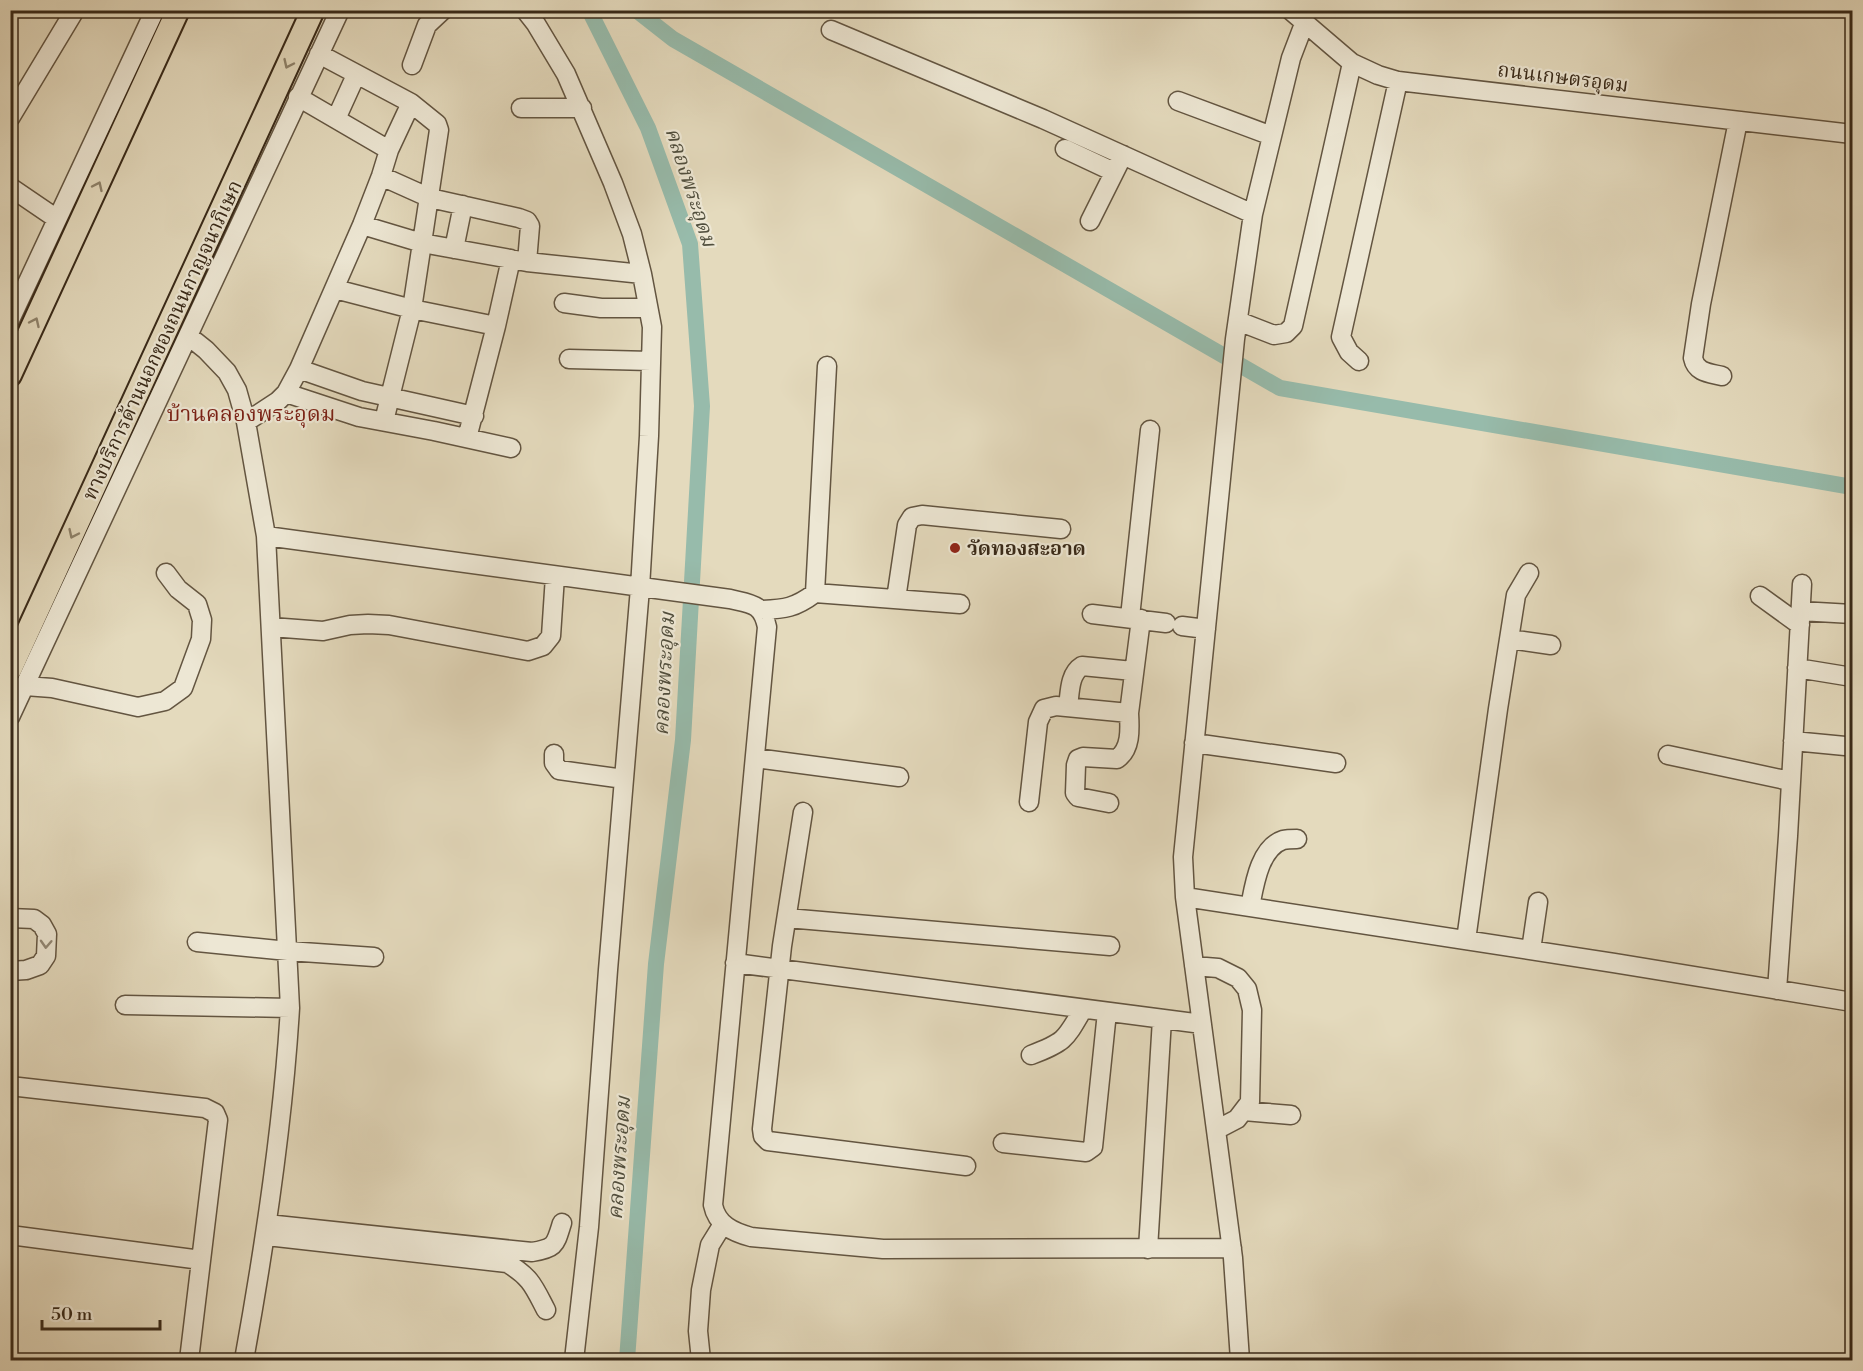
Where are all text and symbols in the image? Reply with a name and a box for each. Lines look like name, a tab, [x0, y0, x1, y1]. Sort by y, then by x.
one-way arrow	[284, 57, 296, 68]
street label: ถนนเกษตรอุดม	[1496, 58, 1630, 99]
water label: คลองพระอุดม	[659, 124, 722, 251]
street label: ทางบริการด้านนอกของถนนกาญจนาภิเษก	[78, 176, 249, 505]
one-way arrow	[90, 181, 102, 192]
one-way arrow	[28, 318, 40, 329]
district label: บ้านคลองพระอุดม	[167, 401, 335, 428]
one-way arrow	[68, 527, 80, 538]
place label: วัดทองสะอาด	[967, 537, 1086, 562]
marker: วัดทองสะอาด	[948, 541, 962, 555]
water label: คลองพระอุดม	[649, 610, 681, 736]
one-way arrow	[40, 939, 53, 948]
water label: คลองพระอุดม	[603, 1094, 637, 1221]
scale bar	[42, 1293, 160, 1331]
text: 50 m	[51, 1303, 93, 1326]

